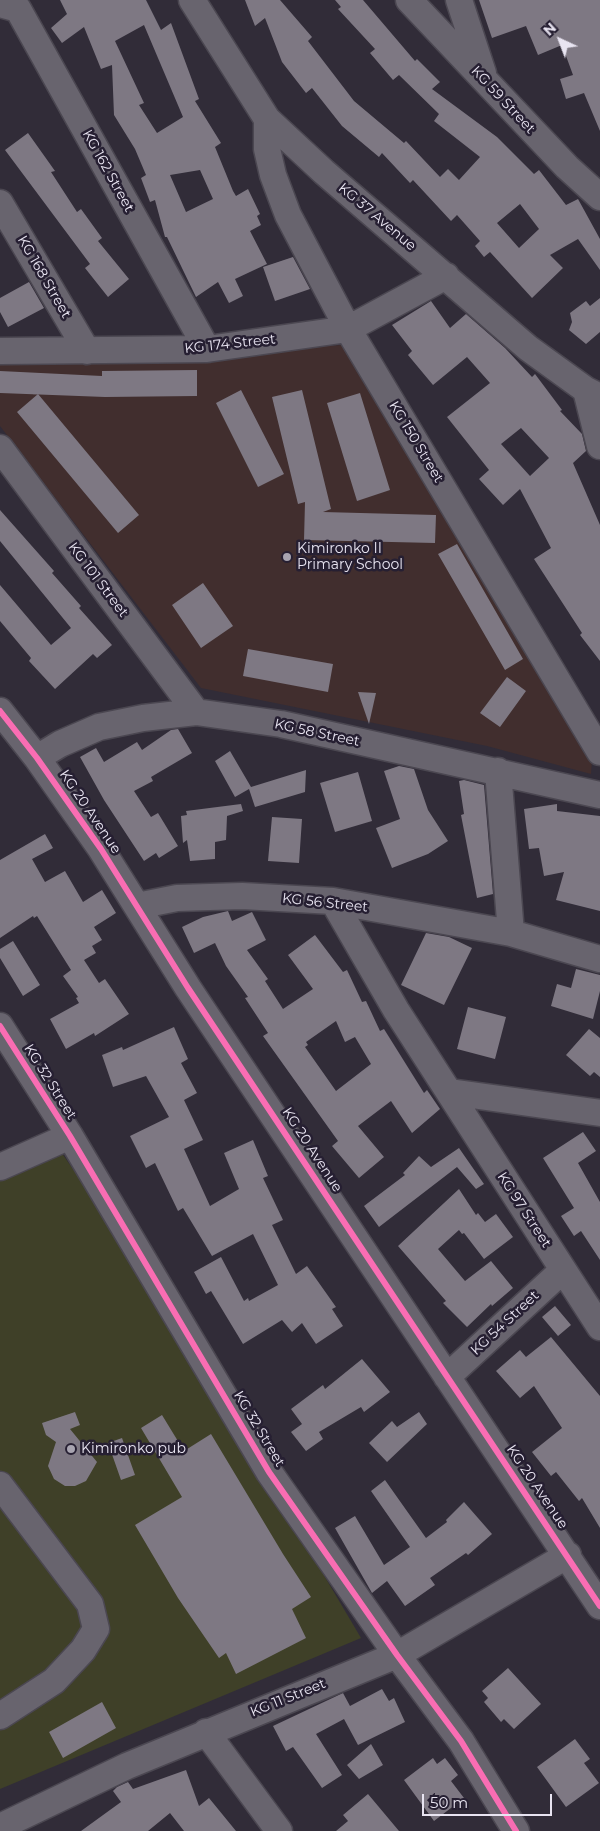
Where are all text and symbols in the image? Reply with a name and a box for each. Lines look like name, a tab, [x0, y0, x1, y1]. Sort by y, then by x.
north arrow	[535, 15, 585, 65]
text: N	[539, 19, 560, 39]
street label: KG 59 Street	[467, 63, 539, 137]
street label: KG 162 Street	[78, 127, 138, 215]
street label: KG 37 Avenue	[335, 180, 419, 254]
street label: KG 168 Street	[14, 233, 74, 321]
street label: KG 174 Street	[184, 331, 276, 357]
street label: KG 150 Street	[385, 398, 447, 486]
street label: KG 101 Street	[64, 539, 132, 621]
place label: Kimironko II Primary School	[297, 541, 403, 574]
marker: Kimironko II Primary School	[281, 551, 293, 563]
street label: KG 58 Street	[273, 716, 361, 750]
street label: KG 20 Avenue	[56, 767, 124, 857]
street label: KG 56 Street	[281, 890, 369, 916]
street label: KG 32 Street	[20, 1041, 80, 1123]
street label: KG 20 Avenue	[278, 1105, 346, 1195]
street label: KG 97 Street	[493, 1169, 555, 1251]
street label: KG 54 Street	[467, 1287, 543, 1359]
street label: KG 32 Street	[230, 1388, 288, 1470]
place label: Kimironko pub	[81, 1441, 186, 1457]
street label: KG 20 Avenue	[503, 1442, 571, 1532]
marker: Kimironko pub	[65, 1443, 77, 1455]
street label: KG 11 Street	[248, 1675, 328, 1721]
scale bar	[425, 1784, 555, 1816]
text: 50 m	[430, 1793, 468, 1812]

